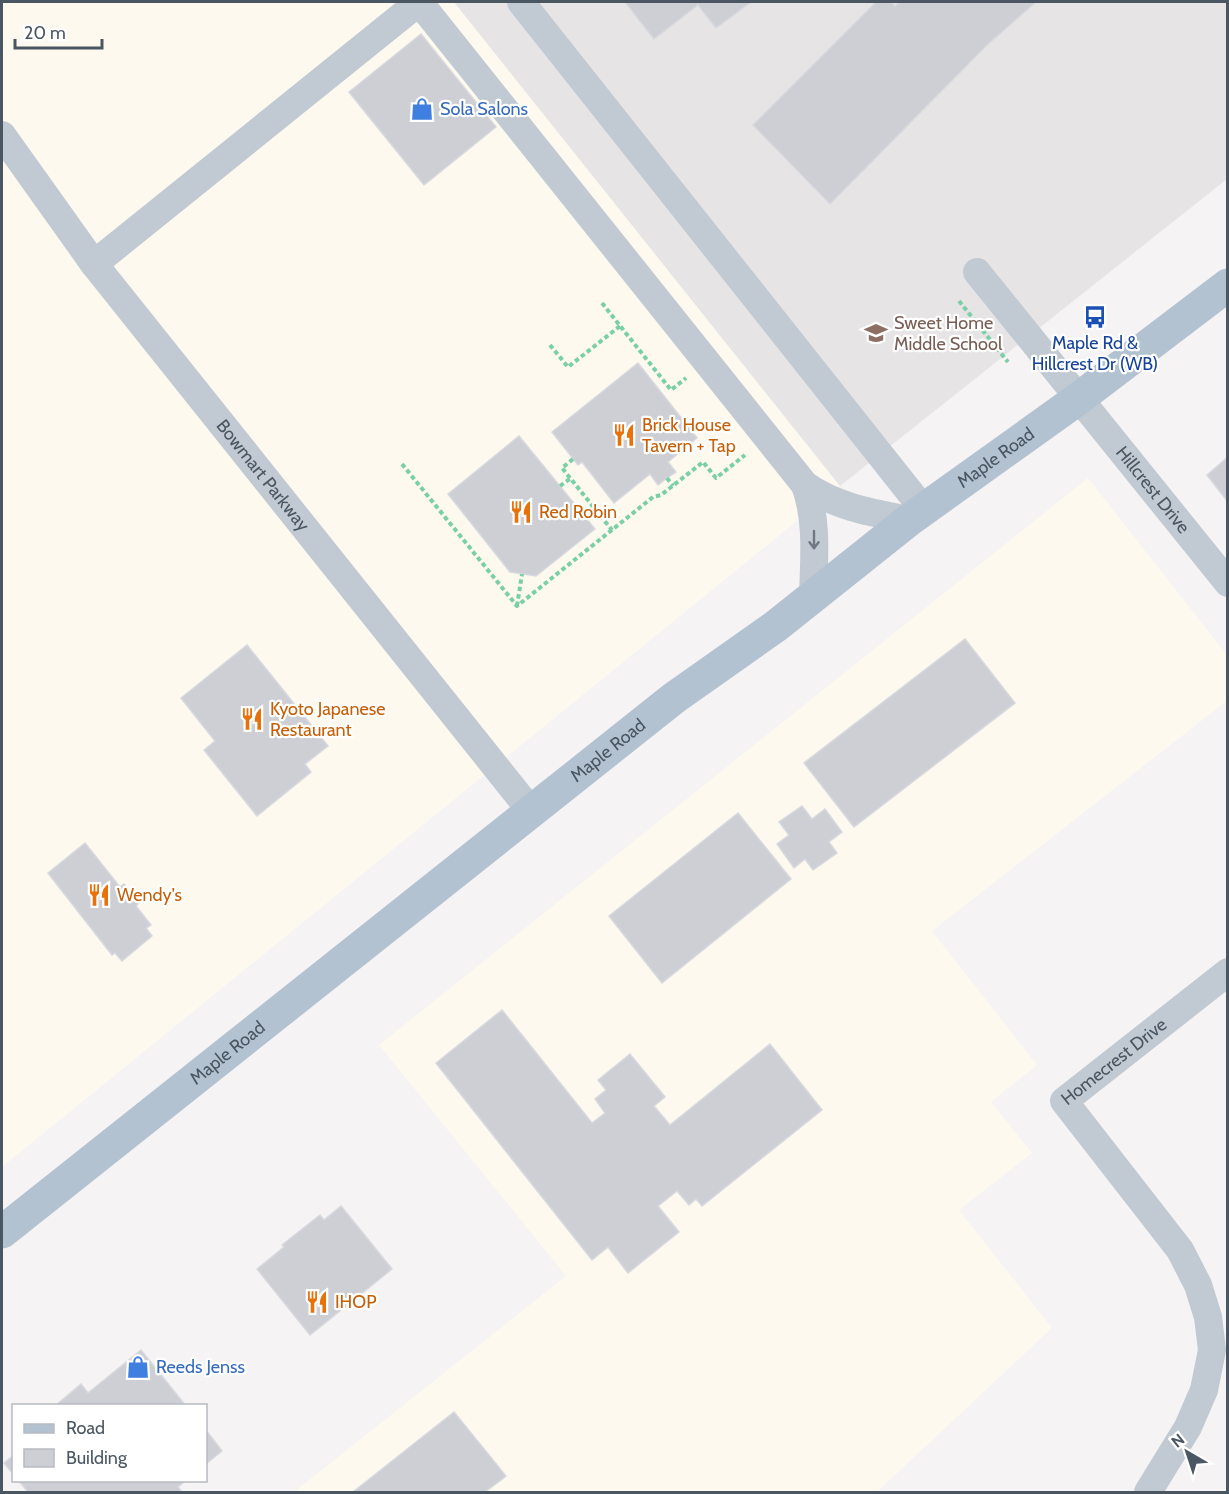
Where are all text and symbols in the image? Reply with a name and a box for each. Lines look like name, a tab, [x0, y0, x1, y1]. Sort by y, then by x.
scale bar	[15, 12, 102, 50]
text: 20 m	[24, 22, 66, 44]
shop icon: Sola Salons	[409, 96, 435, 122]
place label: Sola Salons	[440, 98, 528, 120]
bus stop icon: Maple Rd & Hillcrest Dr (WB)	[1082, 304, 1108, 330]
place label: Sweet Home Middle School	[894, 312, 1003, 355]
school or university icon: Sweet Home Middle School	[863, 320, 889, 346]
place label: Maple Rd & Hillcrest Dr (WB)	[1032, 332, 1158, 375]
place label: Brick House Tavern + Tap	[642, 414, 736, 457]
street label: Bowmart Parkway	[212, 415, 314, 536]
restaurant icon: Brick House Tavern + Tap	[611, 422, 637, 448]
street label: Maple Road	[953, 423, 1039, 493]
street label: Hillcrest Drive	[1111, 442, 1195, 538]
restaurant icon: Red Robin	[508, 499, 534, 525]
place label: Red Robin	[539, 501, 617, 523]
one-way arrow	[808, 530, 820, 550]
place label: Kyoto Japanese Restaurant	[270, 698, 385, 741]
restaurant icon: Kyoto Japanese Restaurant	[239, 706, 265, 732]
street label: Maple Road	[566, 714, 650, 787]
restaurant icon: Wendy's	[86, 882, 112, 908]
place label: Wendy's	[117, 884, 182, 906]
street label: Homecrest Drive	[1057, 1013, 1171, 1110]
street label: Maple Road	[186, 1016, 269, 1089]
restaurant icon: IHOP	[304, 1289, 330, 1315]
place label: IHOP	[335, 1291, 376, 1313]
shop icon: Reeds Jenss	[125, 1354, 151, 1380]
place label: Reeds Jenss	[156, 1356, 245, 1378]
legend	[12, 1404, 207, 1482]
text: Road	[66, 1417, 105, 1439]
north arrow	[1157, 1422, 1217, 1482]
text: N	[1168, 1430, 1188, 1452]
text: Building	[66, 1447, 128, 1469]

